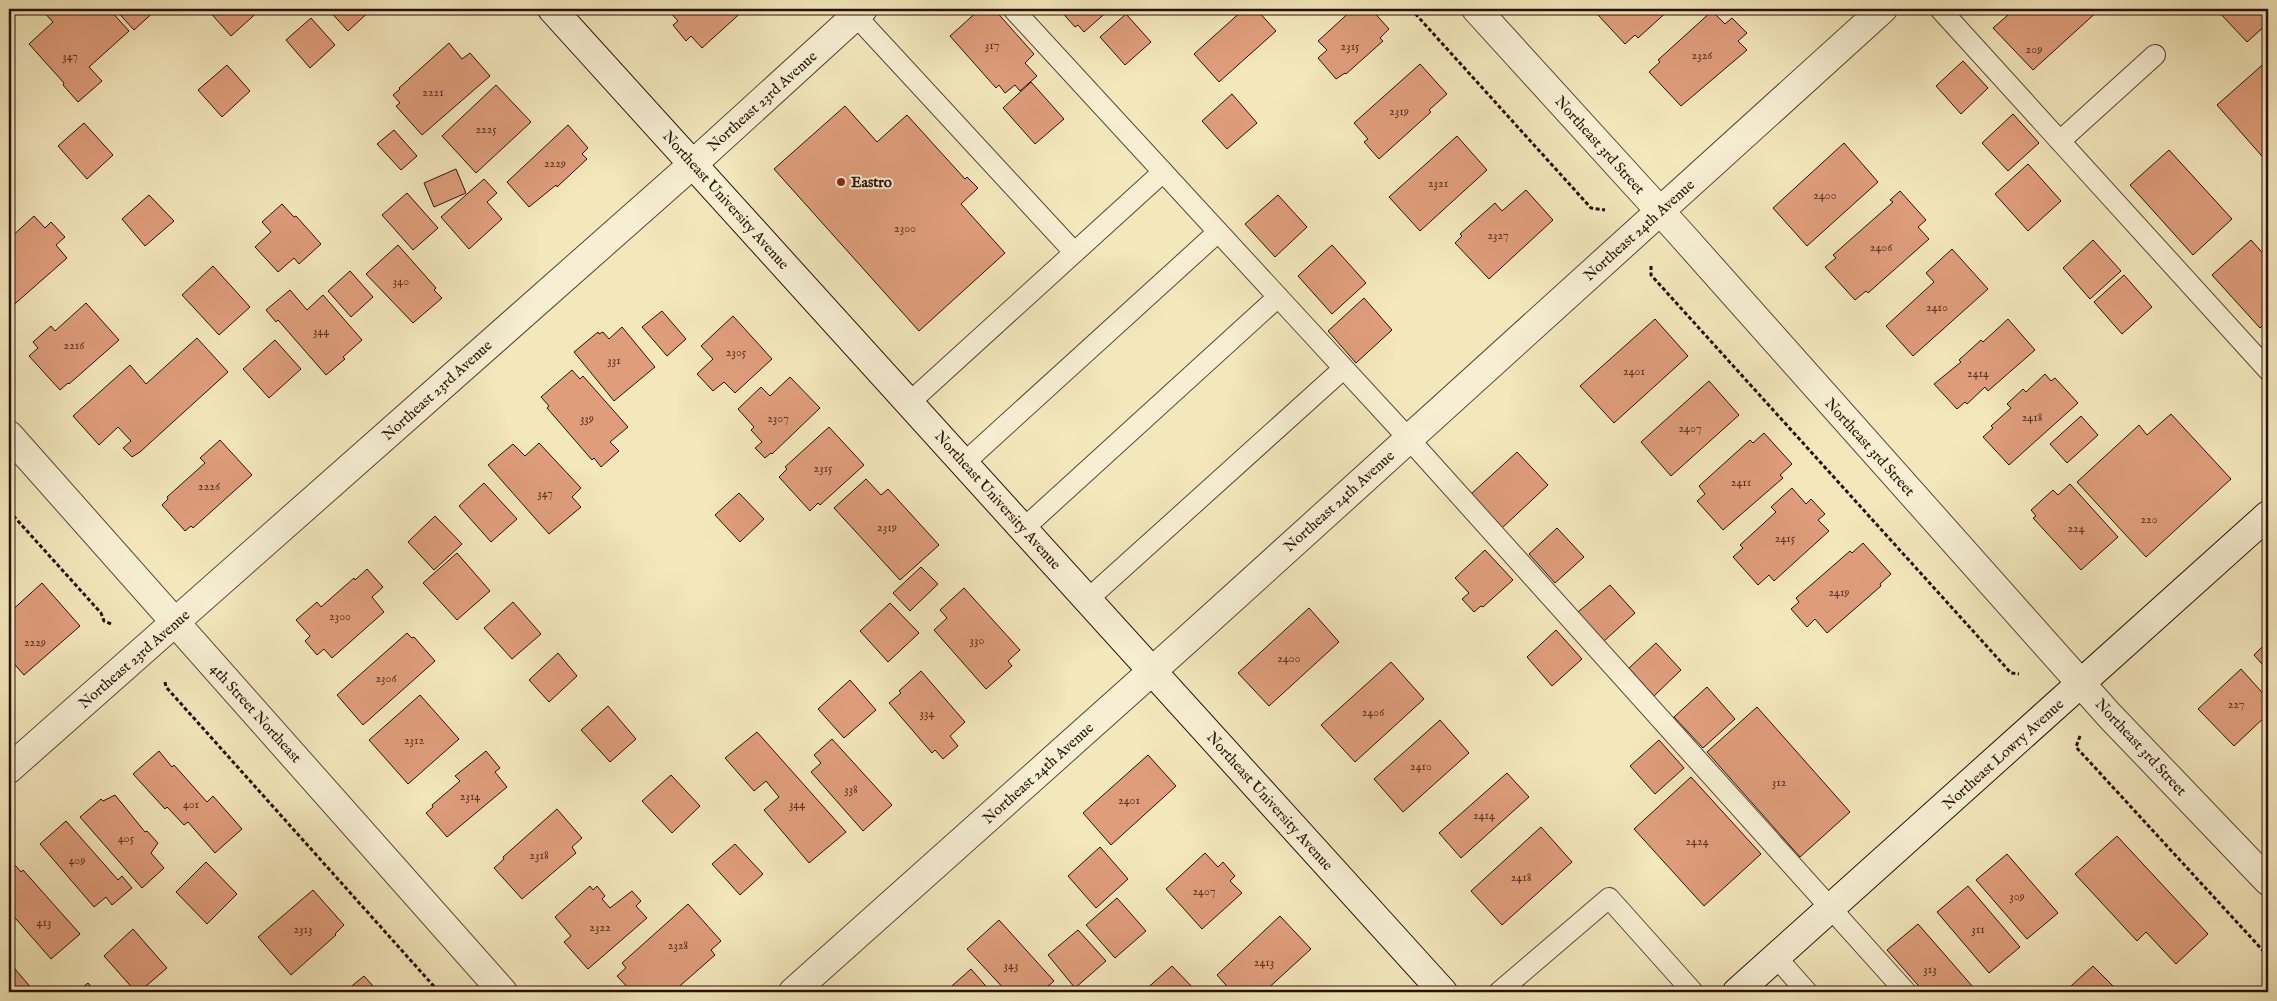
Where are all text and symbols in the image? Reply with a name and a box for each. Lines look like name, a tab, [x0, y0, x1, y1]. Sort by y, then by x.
house number: 317	[985, 38, 999, 53]
house number: 2315	[1341, 39, 1360, 54]
house number: 209	[2026, 42, 2042, 57]
street label: Northeast 23rd Avenue	[703, 47, 821, 156]
house number: 2326	[1692, 48, 1713, 63]
house number: 347	[62, 49, 78, 64]
house number: 2221	[422, 85, 444, 100]
street label: Northeast 3rd Street	[1550, 92, 1649, 198]
house number: 2319	[1389, 104, 1409, 119]
house number: 2225	[475, 122, 497, 137]
street label: Northeast University Avenue	[658, 127, 793, 274]
house number: 2229	[544, 156, 566, 171]
place label: Eastro	[851, 173, 892, 192]
street label: Northeast 24th Avenue	[1580, 175, 1699, 285]
marker: Eastro	[835, 176, 847, 188]
house number: 2321	[1428, 176, 1448, 191]
house number: 2400	[1813, 188, 1837, 203]
house number: 2300	[894, 221, 916, 236]
house number: 2327	[1487, 228, 1509, 243]
house number: 2406	[1870, 240, 1893, 255]
house number: 340	[393, 274, 409, 289]
house number: 2410	[1926, 300, 1948, 315]
house number: 344	[313, 324, 329, 339]
street label: Northeast 23rd Avenue	[378, 336, 496, 445]
house number: 2216	[64, 338, 85, 353]
house number: 2305	[726, 345, 747, 360]
house number: 331	[607, 353, 621, 368]
house number: 2401	[1623, 364, 1645, 379]
house number: 2414	[1967, 366, 1989, 381]
street label: Northeast 3rd Street	[1820, 394, 1919, 500]
house number: 2418	[2022, 410, 2043, 425]
house number: 339	[580, 411, 594, 426]
house number: 2307	[767, 411, 789, 426]
house number: 2407	[1678, 421, 1702, 436]
street label: Northeast University Avenue	[930, 427, 1065, 574]
street label: Northeast 24th Avenue	[1280, 446, 1399, 556]
house number: 2315	[814, 461, 833, 476]
house number: 2411	[1731, 475, 1751, 490]
house number: 2226	[198, 479, 221, 494]
house number: 347	[537, 486, 553, 501]
house number: 220	[2140, 512, 2158, 527]
house number: 2319	[877, 520, 897, 535]
house number: 224	[2067, 521, 2085, 536]
house number: 2415	[1775, 531, 1796, 546]
house number: 2419	[1828, 585, 1850, 600]
street label: Northeast 23rd Avenue	[75, 606, 194, 713]
house number: 2300	[329, 609, 351, 624]
house number: 330	[970, 633, 985, 648]
house number: 2229	[24, 635, 46, 650]
house number: 2400	[1277, 651, 1301, 666]
street label: 4th Street Northeast	[206, 660, 305, 767]
house number: 2306	[375, 671, 397, 686]
street label: Northeast Lowry Avenue	[1939, 695, 2068, 814]
street label: Northeast 3rd Street	[2091, 695, 2191, 800]
house number: 227	[2228, 697, 2244, 712]
house number: 2406	[1362, 705, 1385, 720]
house number: 334	[920, 706, 935, 721]
street label: Northeast 24th Avenue	[979, 718, 1098, 828]
street label: Northeast University Avenue	[1202, 728, 1337, 875]
house number: 2312	[404, 733, 424, 748]
house number: 2410	[1410, 759, 1432, 774]
house number: 312	[1772, 775, 1787, 790]
house number: 338	[844, 782, 858, 797]
house number: 2314	[460, 789, 480, 804]
house number: 2401	[1118, 793, 1140, 808]
house number: 401	[183, 797, 199, 812]
house number: 344	[789, 797, 805, 812]
house number: 2414	[1473, 808, 1495, 823]
house number: 405	[118, 831, 135, 846]
house number: 2424	[1685, 834, 1709, 849]
house number: 2318	[529, 848, 549, 863]
house number: 409	[68, 853, 86, 868]
house number: 2418	[1511, 870, 1532, 885]
house number: 2407	[1192, 884, 1216, 899]
house number: 309	[2009, 889, 2025, 904]
house number: 413	[37, 915, 51, 930]
house number: 2322	[589, 920, 611, 935]
house number: 2313	[293, 922, 313, 937]
house number: 311	[1971, 922, 1985, 937]
house number: 2328	[668, 938, 689, 953]
house number: 2413	[1254, 955, 1274, 970]
house number: 343	[1004, 958, 1018, 973]
house number: 313	[1923, 962, 1937, 977]

